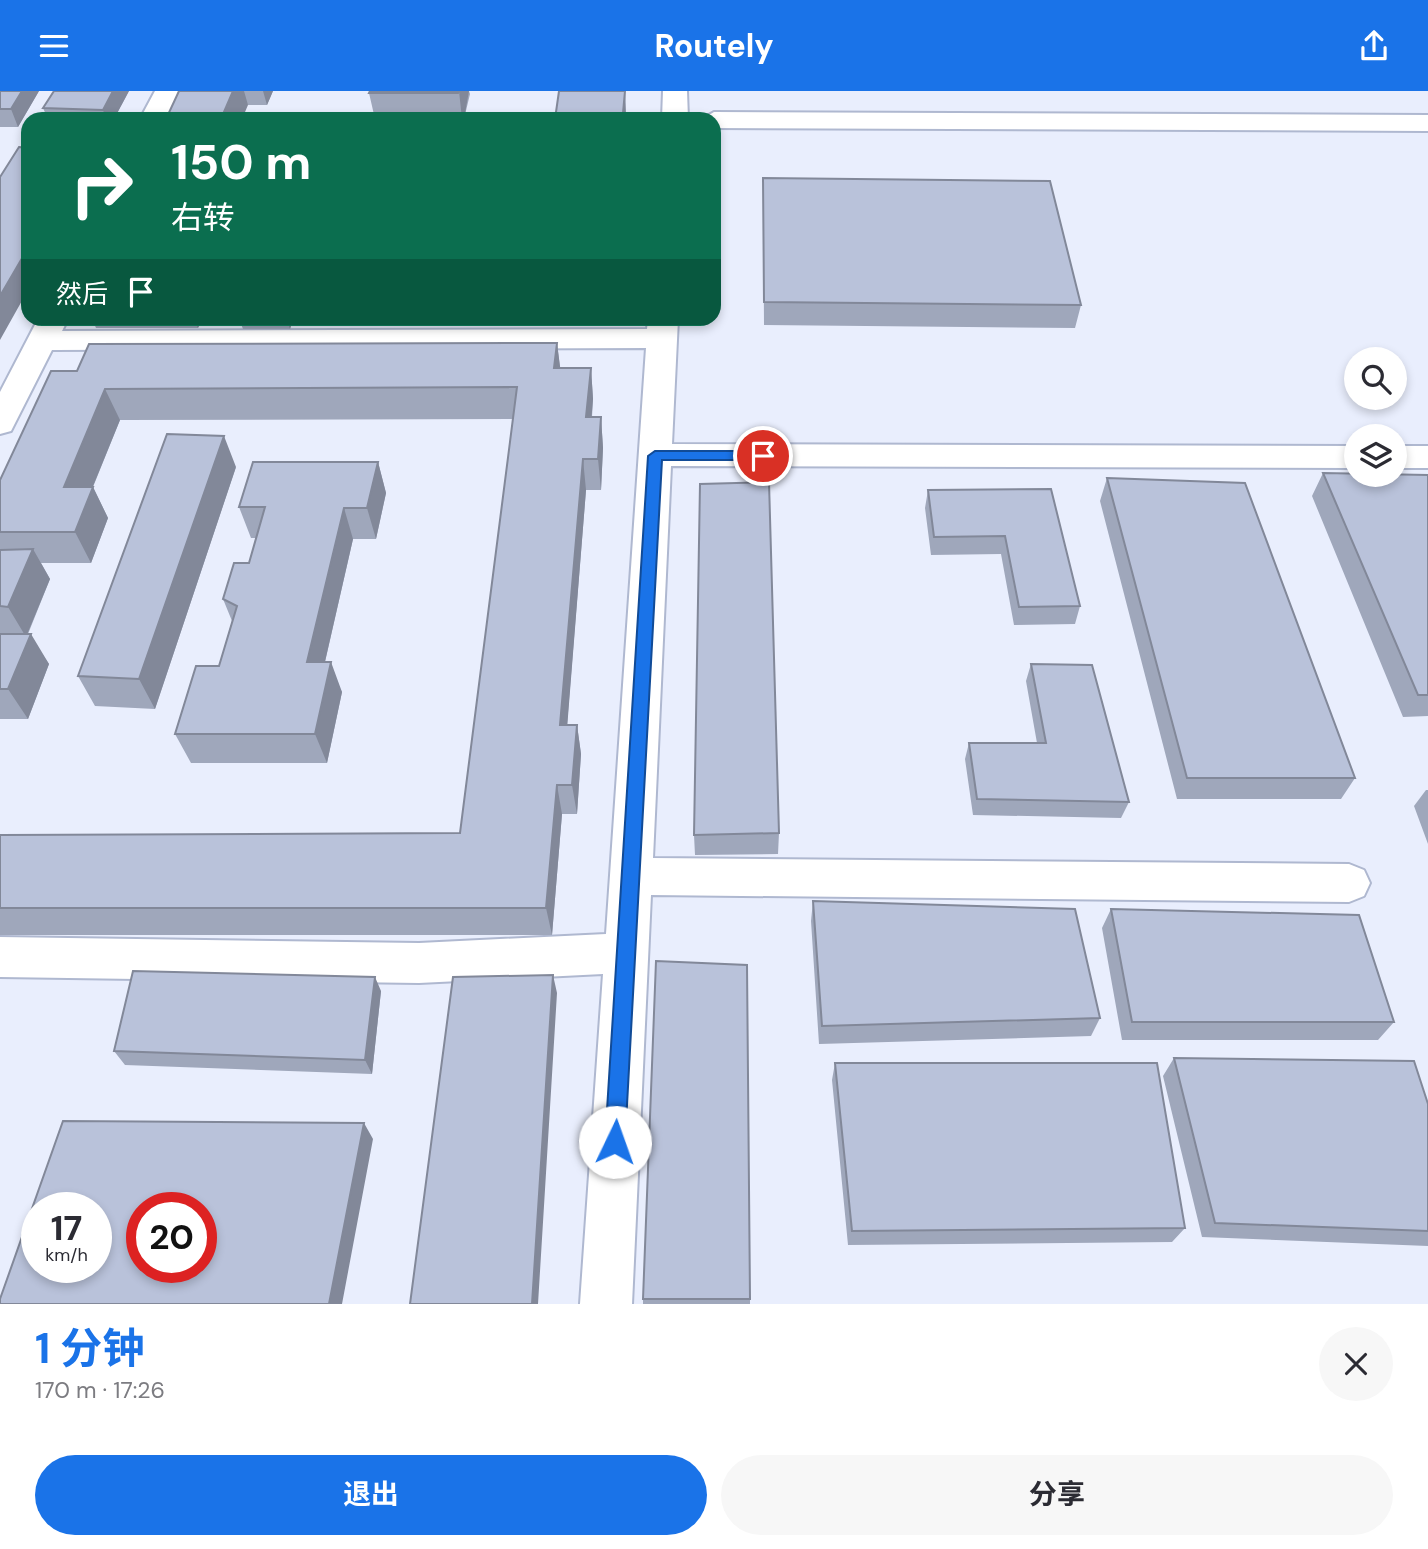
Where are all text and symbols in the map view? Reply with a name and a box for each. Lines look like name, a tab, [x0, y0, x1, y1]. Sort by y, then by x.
text: Routely	[654, 25, 774, 67]
icon: menu	[35, 27, 73, 65]
icon: share	[1355, 27, 1393, 65]
text: 150 m	[171, 130, 311, 194]
icon: right	[56, 140, 147, 231]
text: 右转	[171, 197, 235, 239]
icon: arrive	[122, 273, 160, 311]
text: 然后	[56, 277, 108, 311]
map controls	[1344, 347, 1407, 487]
button: search	[1344, 347, 1407, 410]
button: layers	[1344, 424, 1407, 487]
pin	[733, 426, 793, 486]
icon: arrive	[744, 437, 782, 475]
position arrow	[578, 1105, 652, 1179]
speed limit sign: 20	[126, 1192, 217, 1283]
text: 17	[51, 1205, 82, 1251]
text: km/h	[45, 1243, 88, 1267]
text: 1 分钟	[35, 1321, 144, 1376]
button: close	[1319, 1327, 1393, 1401]
text: 170 m · 17:26	[35, 1375, 165, 1405]
button: 退出	[35, 1455, 707, 1535]
button: 分享	[721, 1455, 1393, 1535]

